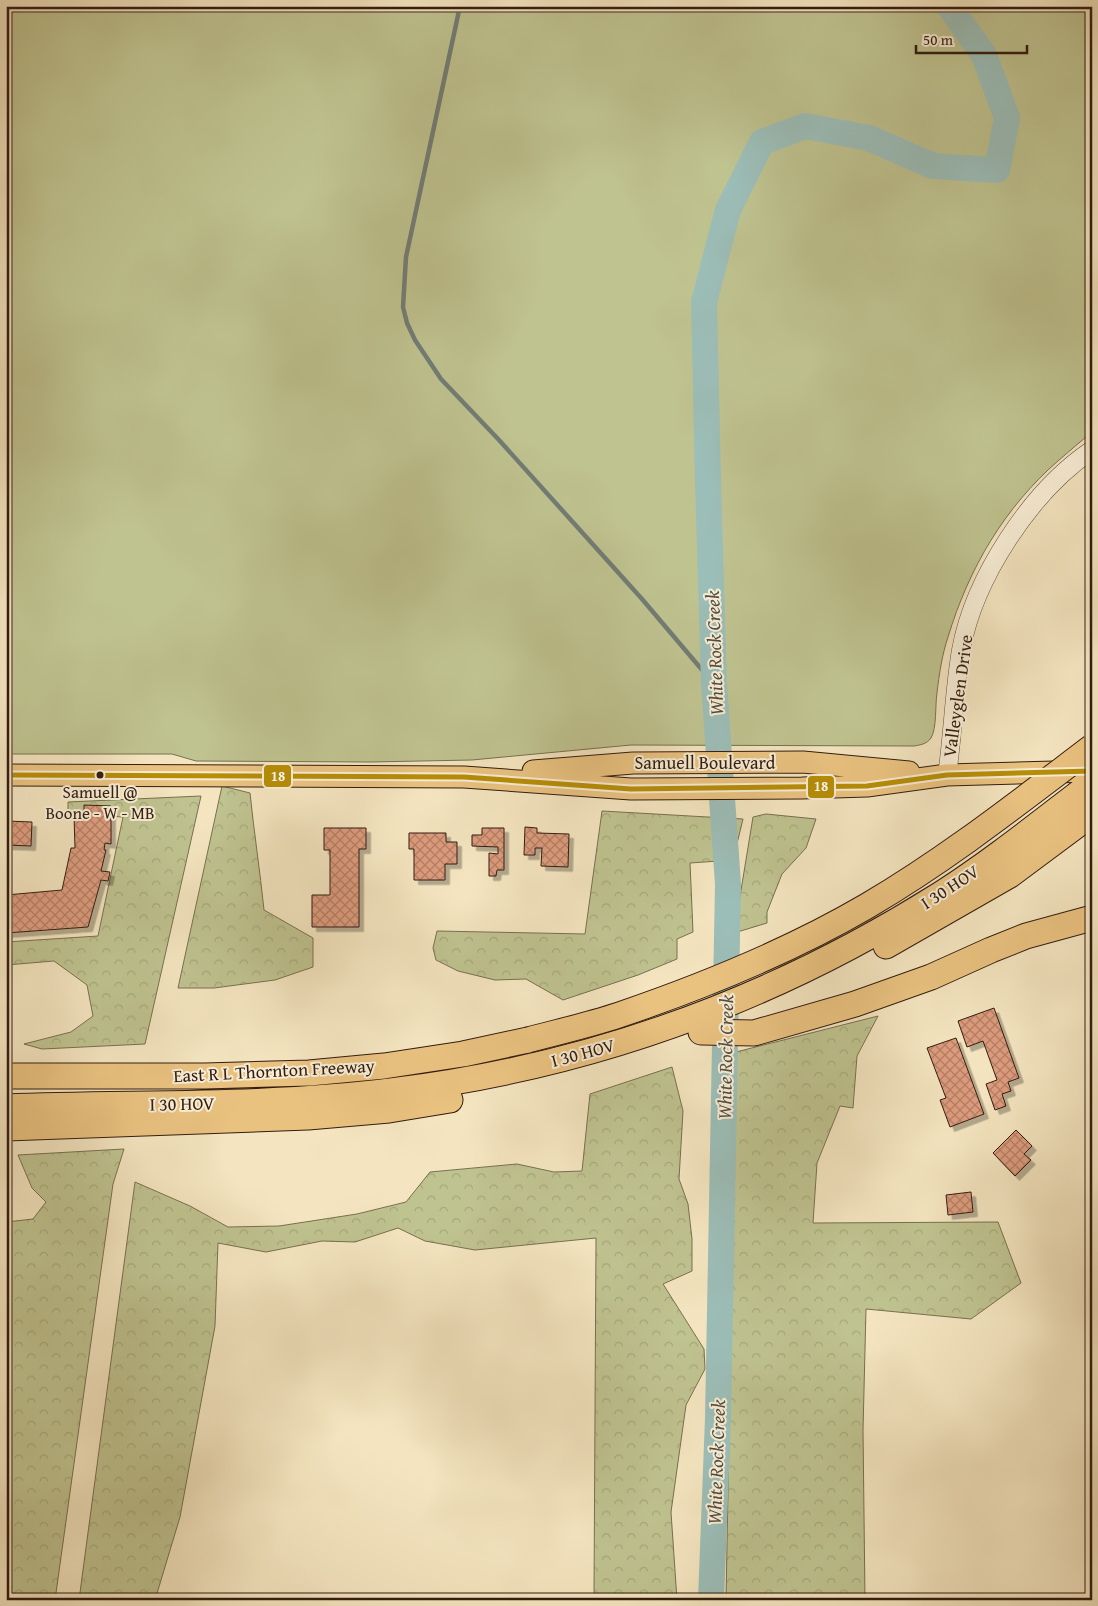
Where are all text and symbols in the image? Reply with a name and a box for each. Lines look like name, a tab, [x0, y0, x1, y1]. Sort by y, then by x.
scale bar	[916, 22, 1027, 54]
text: 50 m	[923, 29, 954, 50]
water label: White Rock Creek	[698, 590, 730, 716]
street label: Valleyglen Drive	[936, 633, 979, 759]
street label: Samuell Boulevard	[635, 749, 776, 776]
line badge: 18	[263, 764, 292, 788]
text: 18	[271, 766, 285, 786]
marker: Samuell @ Boone - W - MB	[95, 770, 105, 780]
line badge: 18	[807, 775, 835, 799]
text: 18	[814, 776, 828, 796]
place label: Samuell @ Boone - W - MB	[45, 779, 155, 825]
street label: I 30 HOV	[915, 857, 984, 916]
water label: White Rock Creek	[710, 994, 740, 1120]
street label: I 30 HOV	[548, 1031, 618, 1074]
street label: East R L Thornton Freeway	[173, 1052, 375, 1089]
street label: I 30 HOV	[149, 1089, 215, 1118]
water label: White Rock Creek	[700, 1399, 732, 1525]

